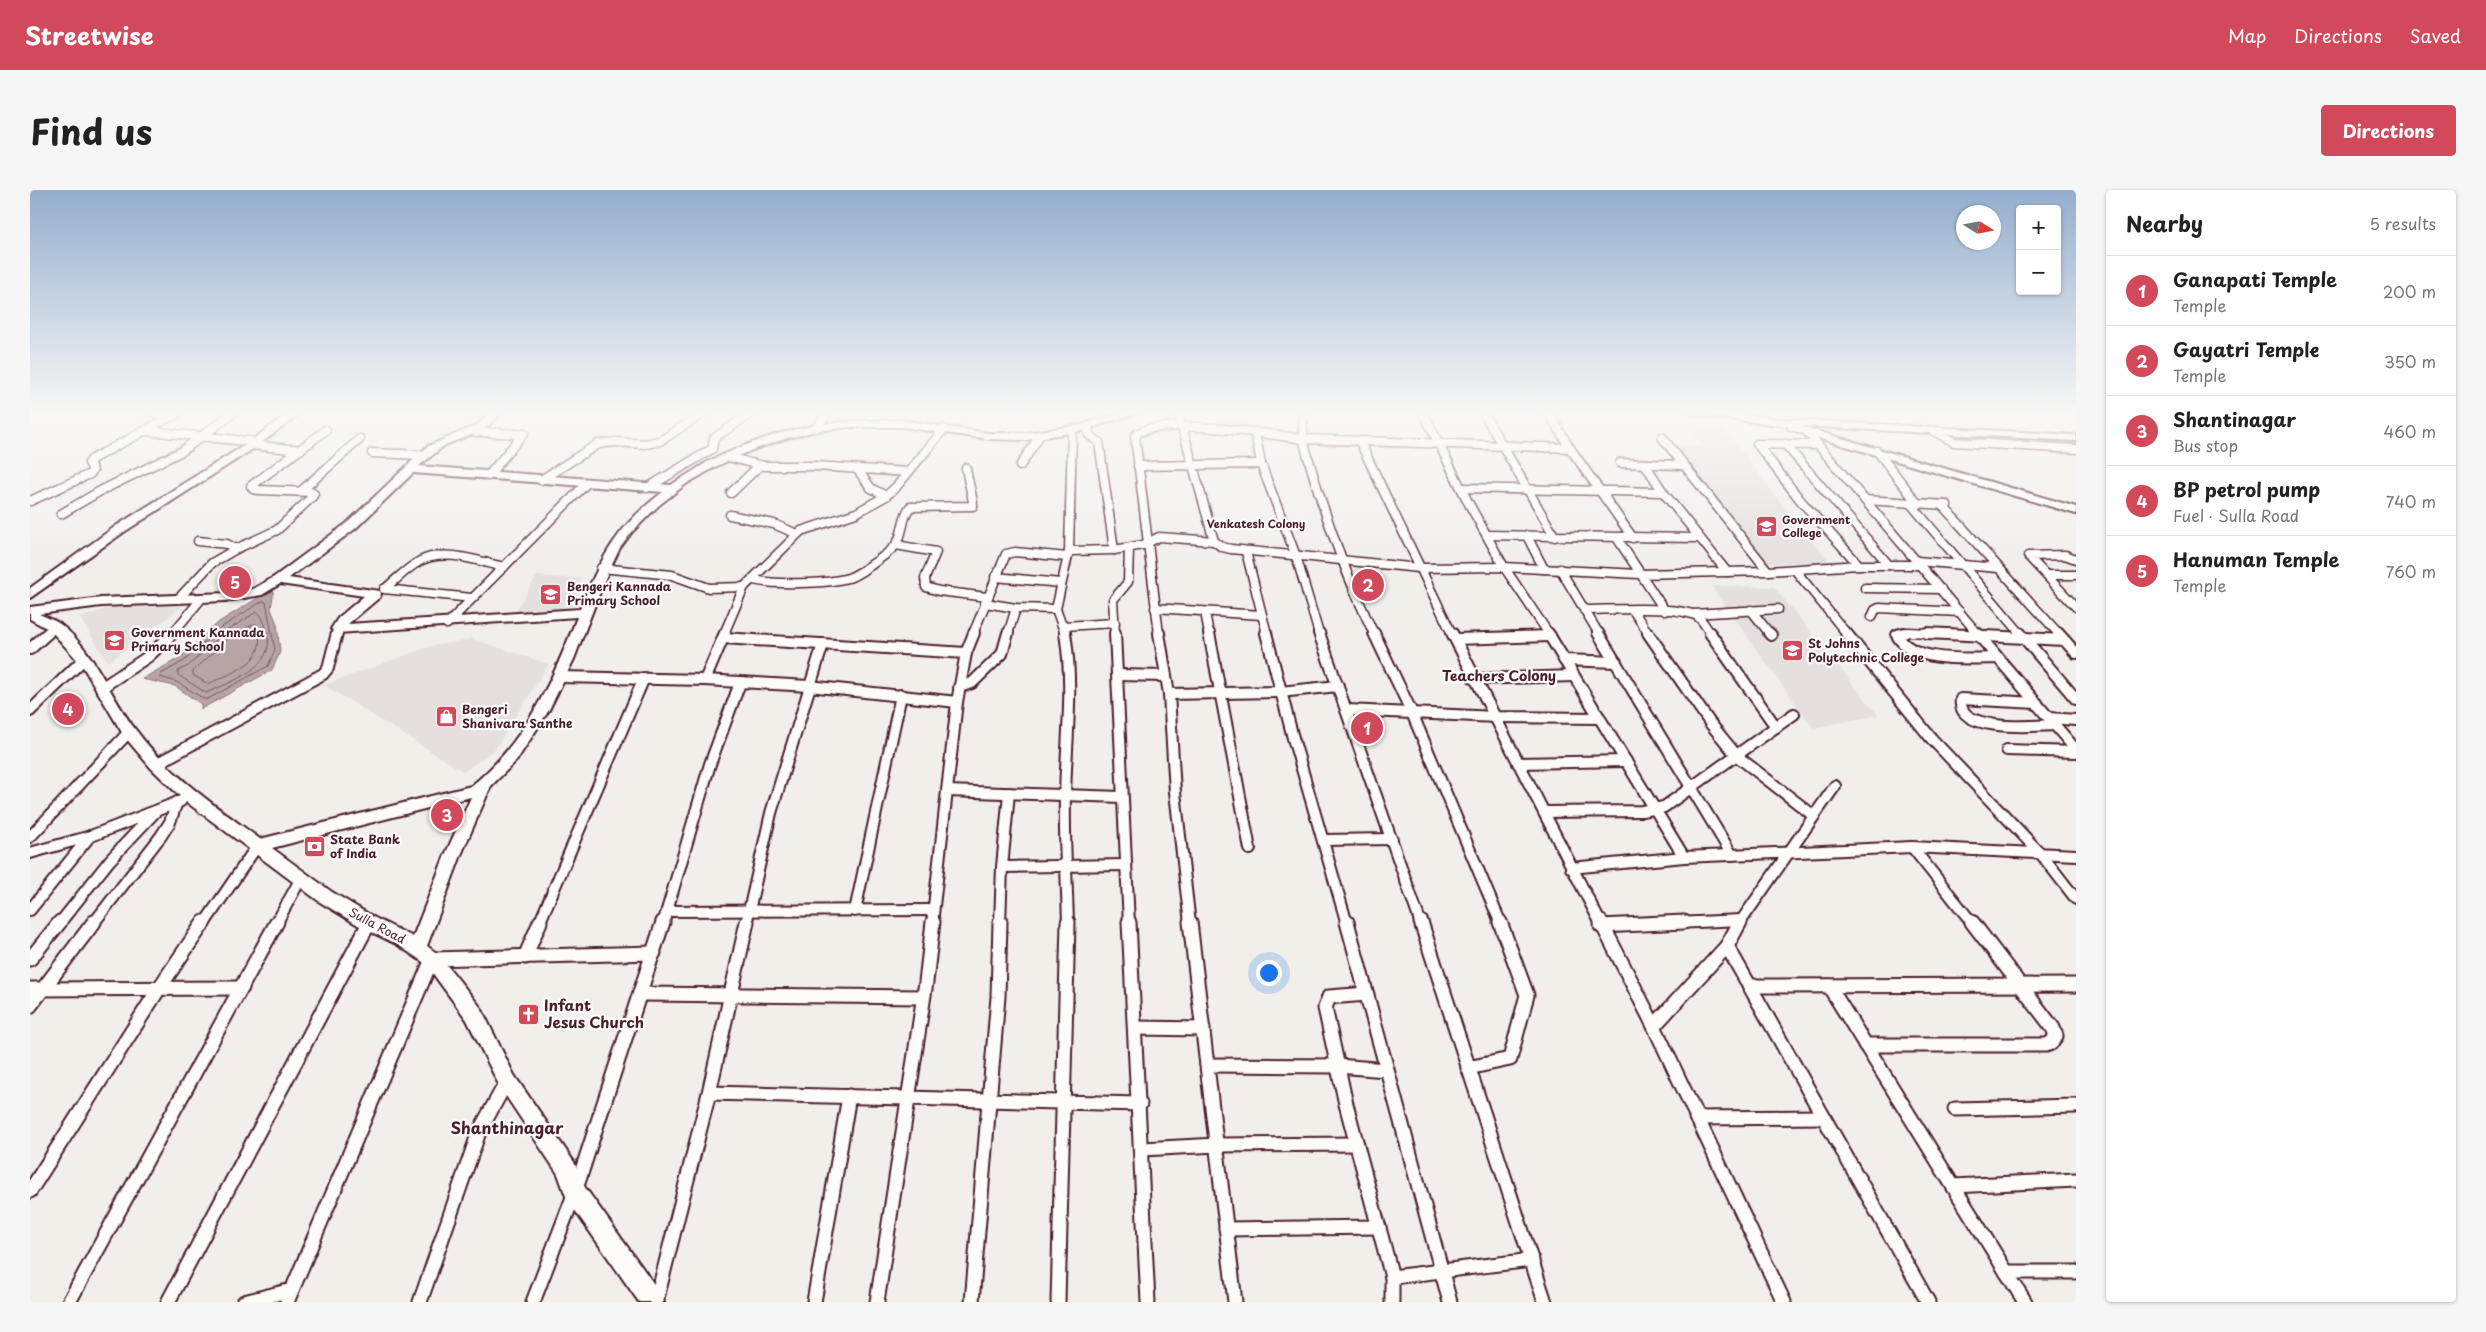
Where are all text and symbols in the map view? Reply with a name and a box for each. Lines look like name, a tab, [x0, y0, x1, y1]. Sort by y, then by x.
text: Streetwise	[25, 17, 154, 53]
text: Map	[2228, 22, 2266, 49]
text: Directions	[2294, 22, 2382, 49]
text: Saved	[2410, 22, 2461, 49]
text: Find us	[30, 104, 152, 157]
button: Directions	[2321, 105, 2456, 156]
north arrow	[1956, 205, 2001, 250]
map controls	[2016, 205, 2061, 295]
button: +	[2016, 205, 2061, 250]
text: Nearby	[2126, 207, 2203, 239]
text: 5 results	[2369, 211, 2436, 235]
button: −	[2016, 250, 2061, 295]
text: Ganapati Temple	[2173, 265, 2337, 293]
text: 1	[2138, 279, 2146, 303]
text: 200 m	[2383, 279, 2436, 303]
text: Temple	[2173, 293, 2226, 317]
text: Gayatri Temple	[2173, 335, 2319, 363]
text: 2	[2136, 349, 2148, 373]
text: 350 m	[2384, 349, 2436, 373]
text: Temple	[2173, 363, 2226, 387]
text: Shantinagar	[2173, 405, 2296, 433]
text: 3	[2137, 419, 2147, 443]
text: 460 m	[2384, 419, 2436, 443]
text: Bus stop	[2173, 433, 2238, 457]
text: BP petrol pump	[2173, 475, 2320, 503]
text: 4	[2137, 489, 2147, 513]
text: 740 m	[2386, 489, 2436, 513]
text: Fuel · Sulla Road	[2173, 503, 2299, 527]
place label: Government College	[1782, 511, 1850, 541]
school or university icon: Government College	[1754, 514, 1778, 538]
district label: Venkatesh Colony	[1207, 515, 1305, 532]
text: Hanuman Temple	[2173, 545, 2339, 573]
text: 5	[2137, 559, 2147, 583]
text: 760 m	[2386, 559, 2436, 583]
pin: 5	[219, 563, 251, 601]
pin: 2	[1352, 566, 1384, 604]
text: Temple	[2173, 573, 2226, 597]
place label: Bengeri Kannada Primary School	[567, 577, 672, 609]
school or university icon: Bengeri Kannada Primary School	[539, 582, 563, 606]
place label: Government Kannada Primary School	[131, 623, 265, 655]
school or university icon: Government Kannada Primary School	[103, 628, 127, 652]
place label: St Johns Polytechnic College	[1808, 634, 1925, 666]
school or university icon: St Johns Polytechnic College	[1780, 639, 1804, 663]
district label: Teachers Colony	[1442, 665, 1556, 686]
pin: 4	[52, 690, 84, 728]
place label: Bengeri Shanivara Santhe	[462, 700, 573, 732]
shop icon: Bengeri Shanivara Santhe	[434, 705, 458, 729]
pin: 1	[1351, 709, 1383, 747]
pin: 3	[431, 796, 463, 834]
place label: State Bank of India	[330, 830, 400, 862]
bank icon: State Bank of India	[302, 835, 326, 859]
street label: Sulla Road	[346, 903, 409, 948]
your location	[1256, 960, 1282, 986]
place label: Infant Jesus Church	[544, 993, 644, 1033]
church icon: Infant Jesus Church	[516, 1003, 540, 1027]
district label: Shanthinagar	[451, 1115, 564, 1139]

